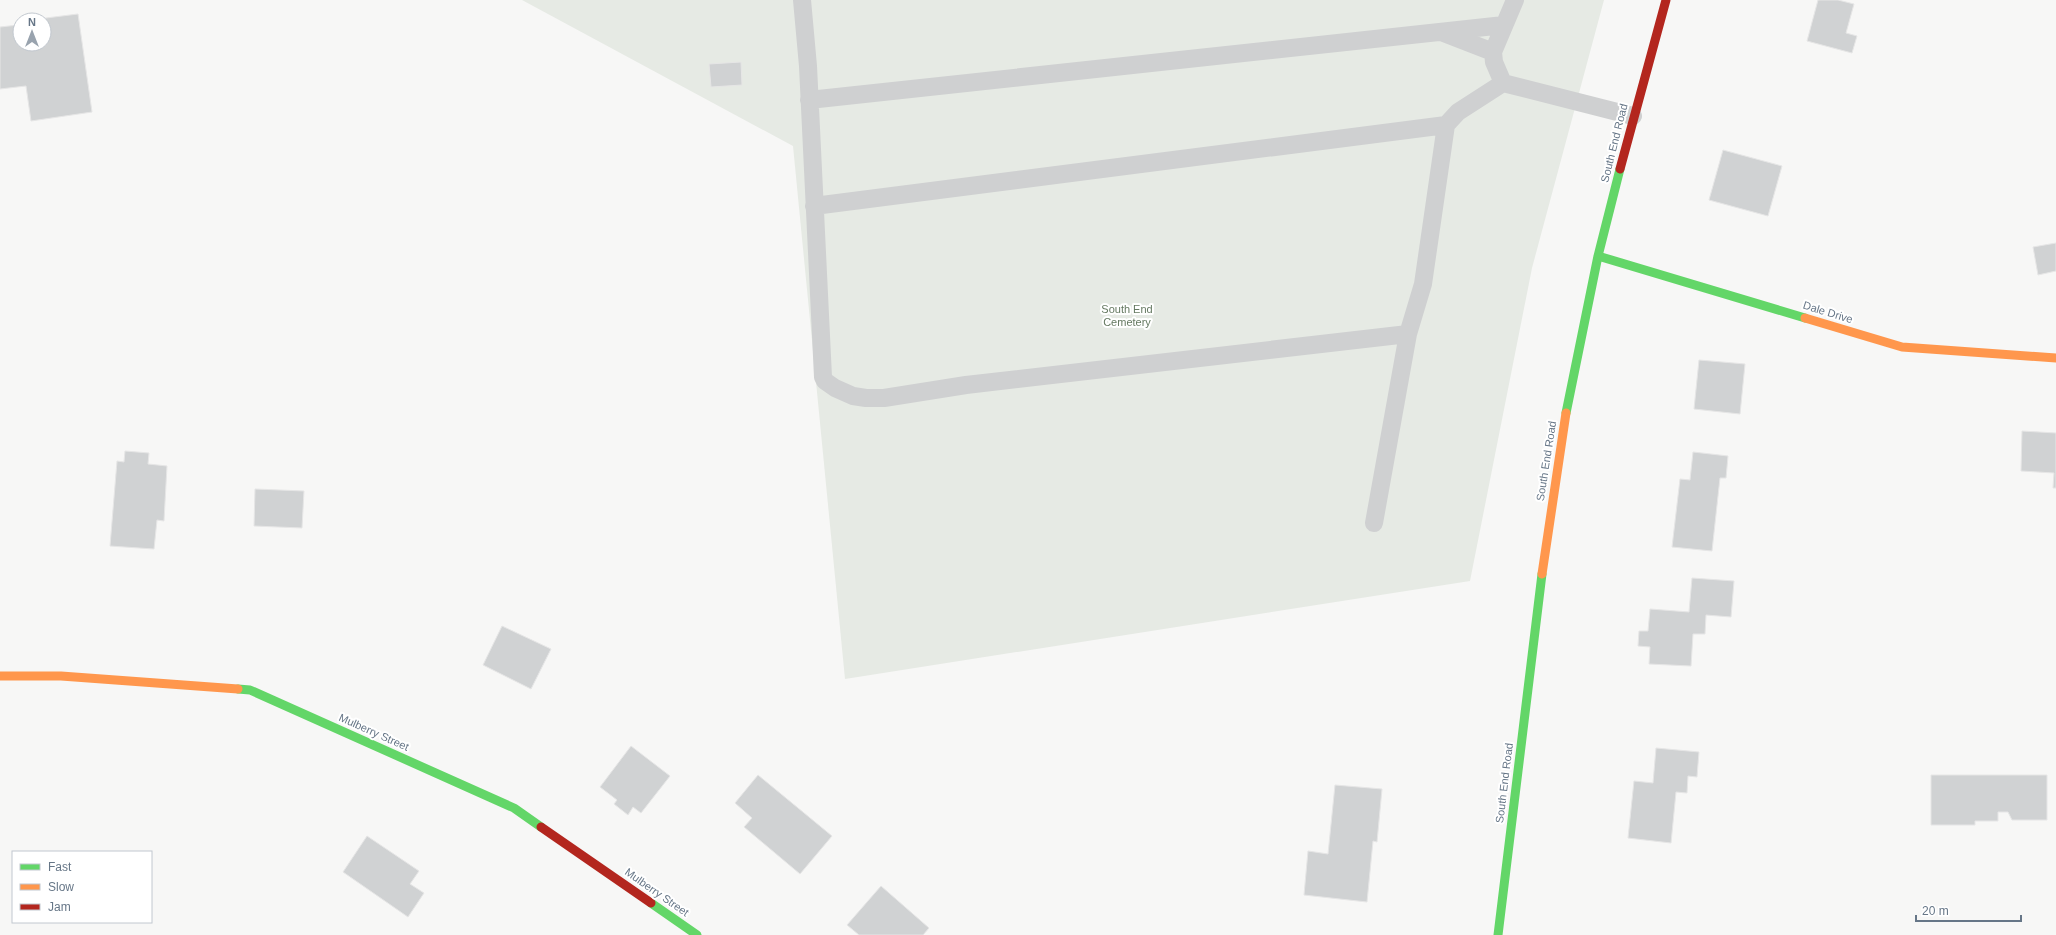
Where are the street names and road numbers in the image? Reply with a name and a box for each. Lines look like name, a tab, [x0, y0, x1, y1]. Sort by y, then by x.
street label: South End Road	[1598, 102, 1630, 184]
street label: Dale Drive	[1802, 299, 1854, 325]
street label: South End Road	[1534, 420, 1558, 502]
street label: Mulberry Street	[337, 711, 411, 753]
street label: South End Road	[1493, 742, 1515, 824]
street label: Mulberry Street	[623, 866, 691, 918]

